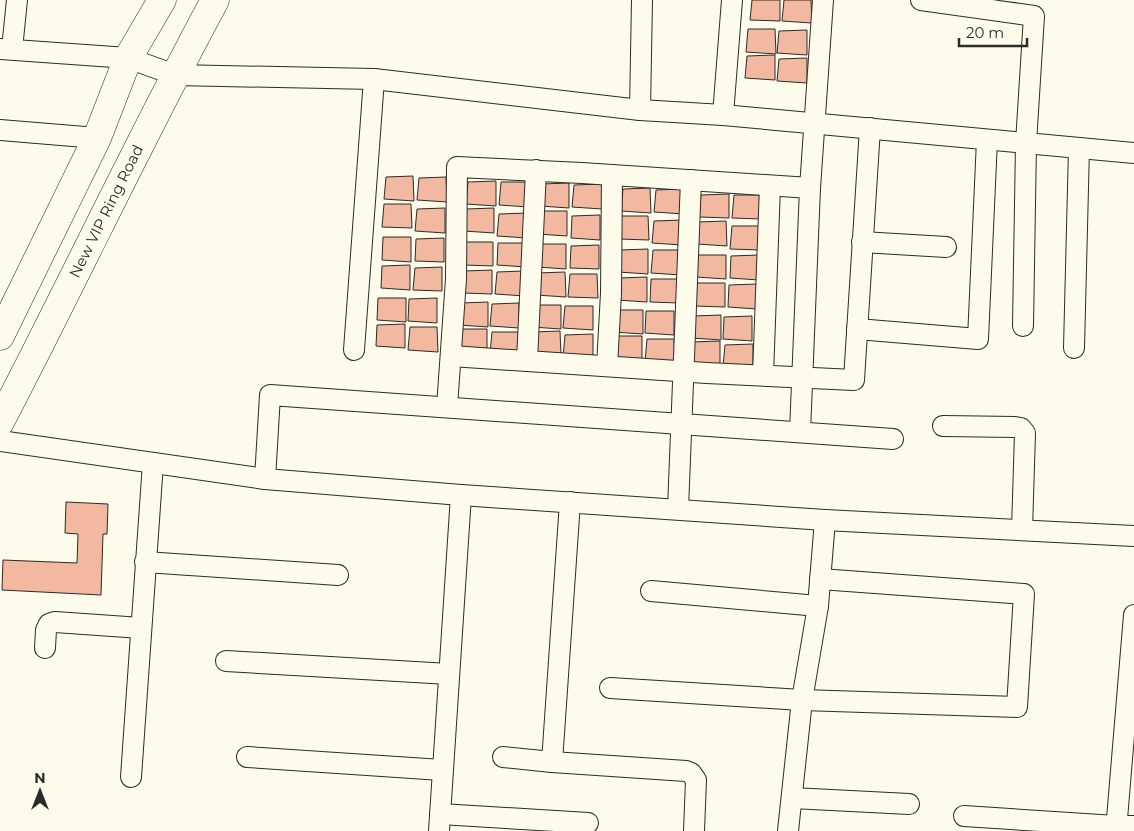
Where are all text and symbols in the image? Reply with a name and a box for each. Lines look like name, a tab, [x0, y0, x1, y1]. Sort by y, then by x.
scale bar	[959, 15, 1026, 47]
text: 20 m	[966, 23, 1004, 42]
street label: New VIP Ring Road	[65, 141, 147, 281]
north arrow	[15, 766, 65, 816]
text: N	[34, 769, 46, 787]

